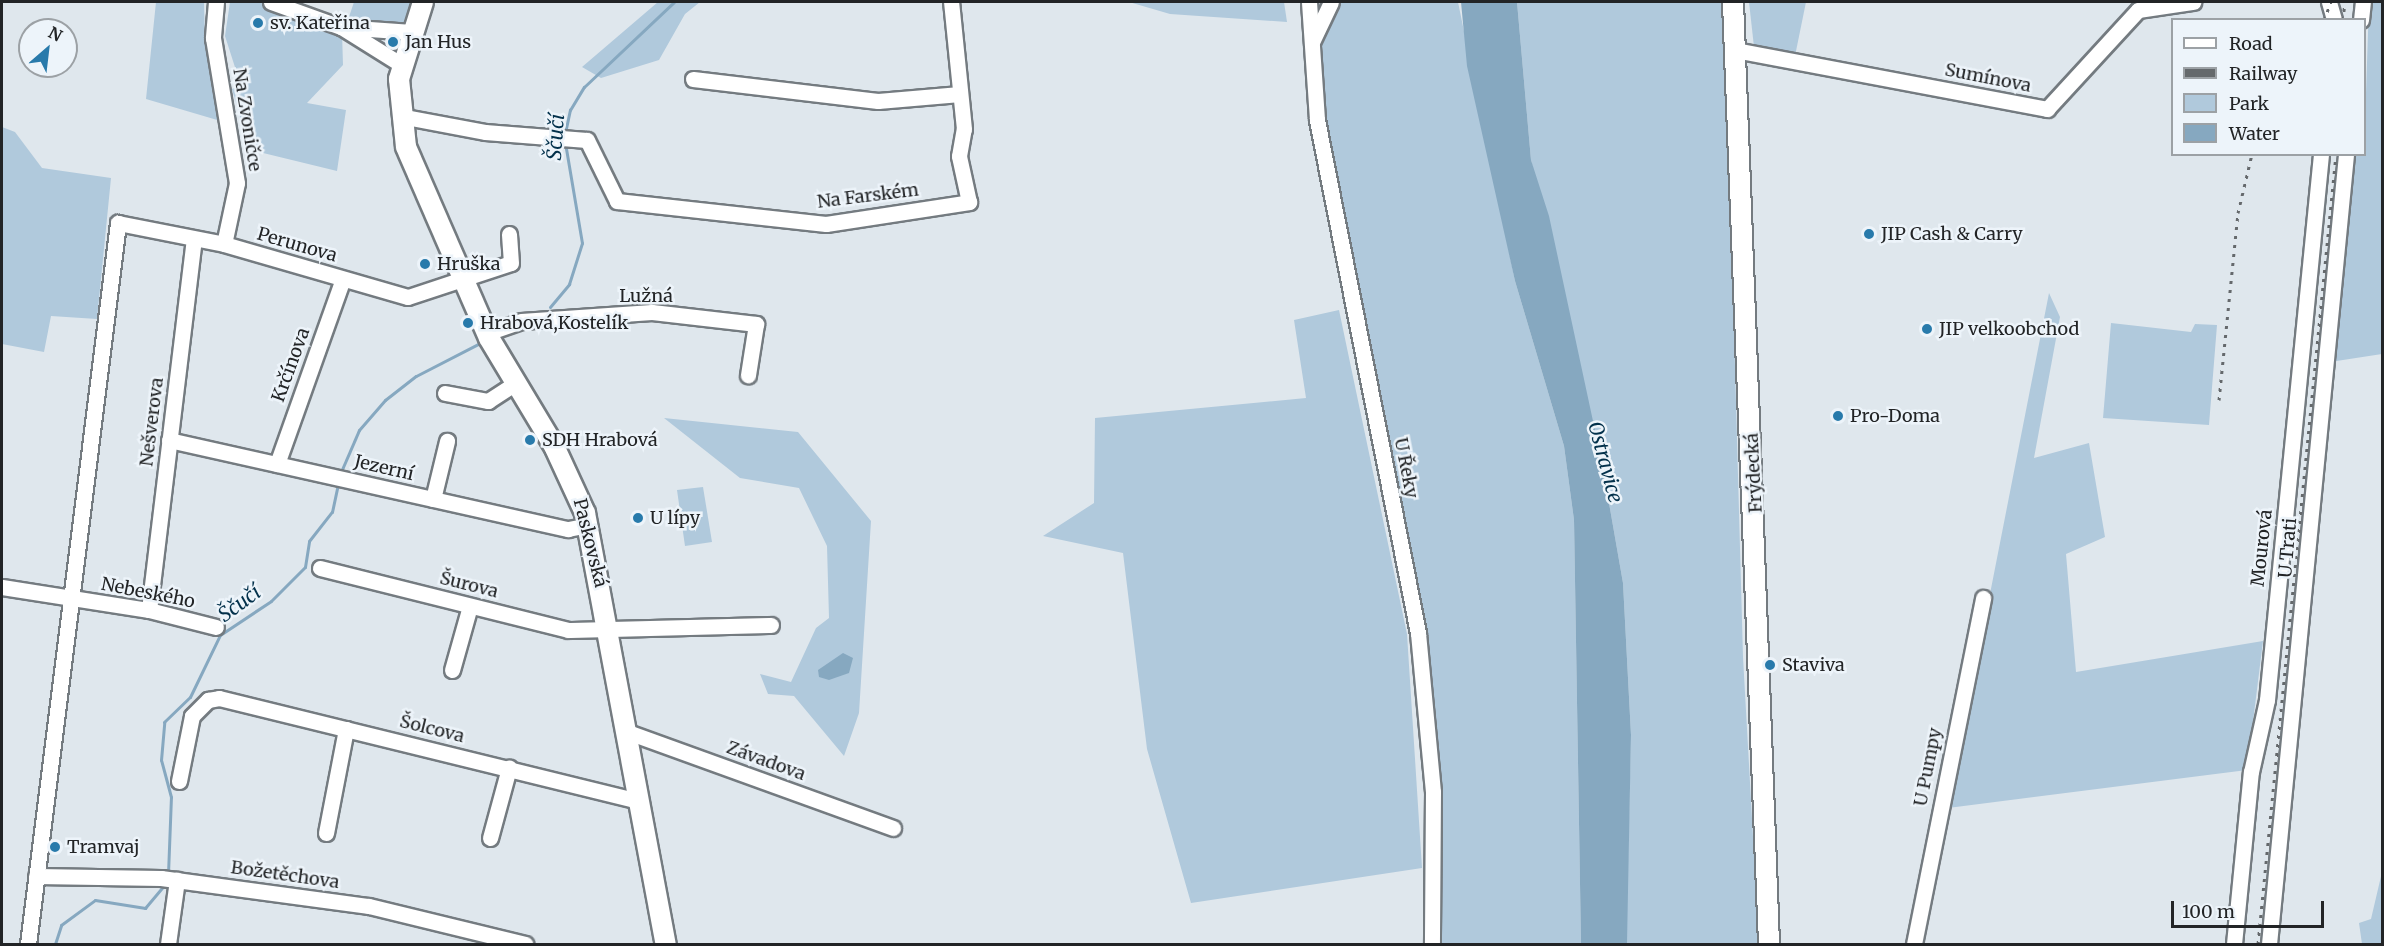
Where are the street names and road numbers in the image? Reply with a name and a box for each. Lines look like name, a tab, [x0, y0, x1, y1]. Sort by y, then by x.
street label: Sumínova	[1943, 59, 2033, 97]
street label: Na Zvoničce	[228, 67, 266, 173]
street label: Na Farském	[816, 179, 920, 213]
street label: Perunova	[255, 223, 339, 267]
street label: Lužná	[619, 285, 673, 307]
street label: Krčínova	[268, 325, 314, 405]
street label: Nešverova	[136, 376, 168, 468]
street label: Frýdecká	[1741, 433, 1767, 513]
street label: U Řeky	[1390, 436, 1422, 500]
street label: Jezerní	[352, 451, 416, 485]
street label: Paskovská	[569, 496, 611, 590]
street label: Mourová	[2247, 509, 2277, 587]
street label: U Trati	[2275, 517, 2301, 579]
street label: Šurova	[438, 567, 500, 603]
street label: Nebeského	[99, 573, 197, 613]
street label: Šolcova	[397, 711, 467, 747]
street label: U Pumpy	[1910, 726, 1946, 808]
street label: Závadova	[724, 737, 808, 785]
street label: Božetěchova	[229, 857, 341, 893]

